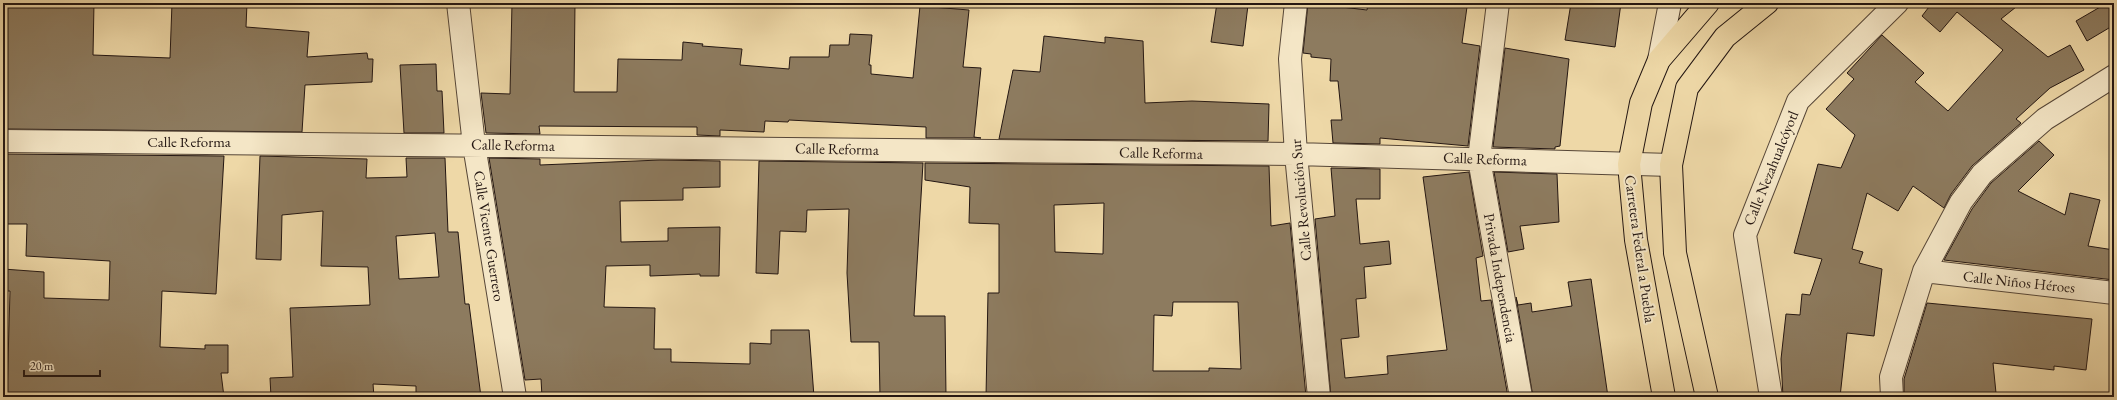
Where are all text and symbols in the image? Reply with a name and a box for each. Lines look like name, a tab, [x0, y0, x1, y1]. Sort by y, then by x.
street label: Calle Nezahualcóyotl	[1739, 107, 1802, 228]
street label: Calle Reforma	[147, 132, 231, 151]
street label: Calle Reforma	[471, 134, 555, 155]
street label: Calle Reforma	[795, 138, 879, 159]
street label: Calle Revolución Sur	[1286, 138, 1315, 262]
street label: Calle Reforma	[1119, 142, 1203, 163]
street label: Calle Reforma	[1443, 148, 1527, 169]
street label: Calle Vicente Guerrero	[470, 169, 509, 303]
street label: Carretera Federal a Puebla	[1621, 174, 1660, 324]
street label: Privada Independencia	[1480, 212, 1521, 344]
street label: Calle Niños Héroes	[1962, 266, 2076, 297]
scale bar	[24, 352, 100, 378]
text: 20 m	[30, 358, 54, 374]

